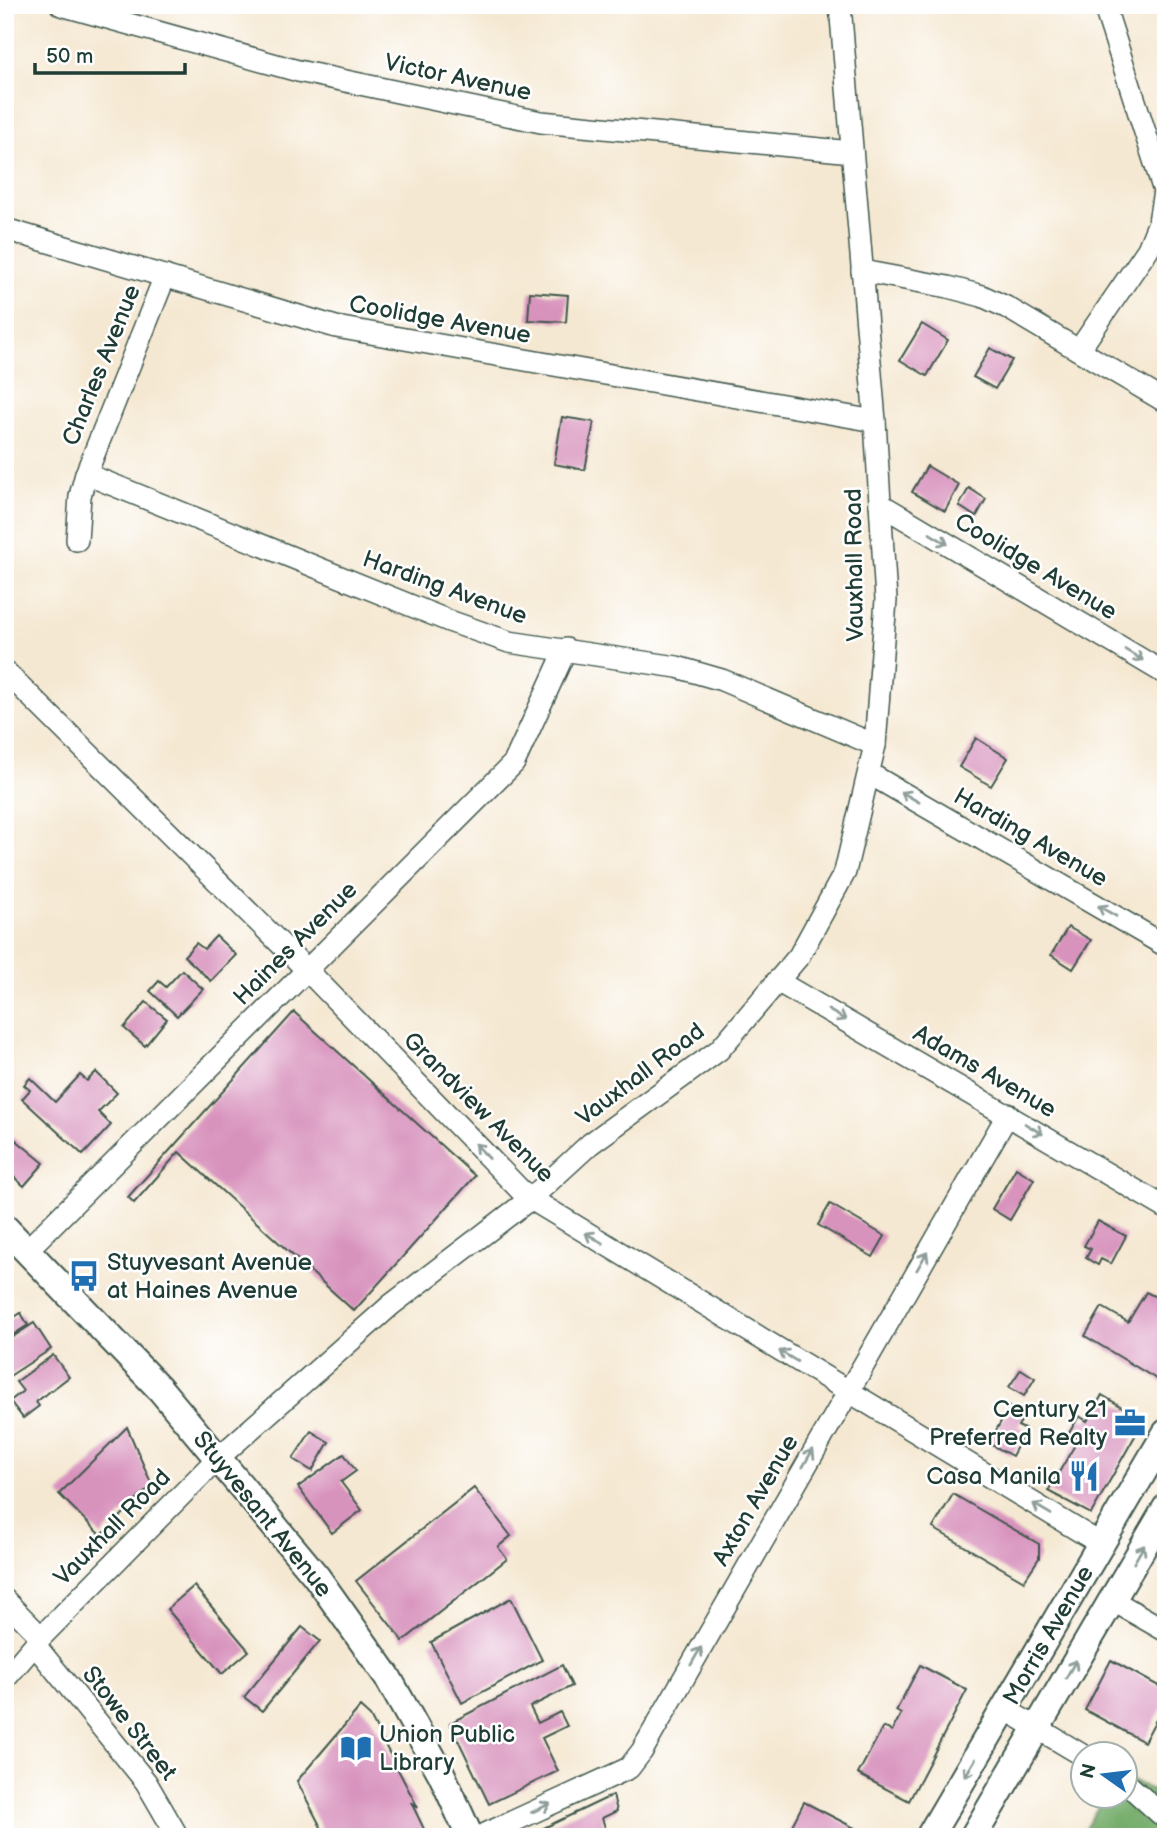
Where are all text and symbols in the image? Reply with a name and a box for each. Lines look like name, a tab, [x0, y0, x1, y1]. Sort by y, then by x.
scale bar	[35, 32, 186, 76]
text: 50 m	[46, 44, 93, 69]
street label: Victor Avenue	[382, 48, 534, 107]
street label: Charles Avenue	[56, 281, 147, 450]
street label: Coolidge Avenue	[347, 289, 533, 350]
street label: Vauxhall Road	[839, 488, 870, 642]
street label: Coolidge Avenue	[949, 507, 1122, 626]
one-way arrow	[928, 532, 948, 546]
street label: Harding Avenue	[359, 544, 531, 631]
one-way arrow	[1124, 648, 1144, 662]
street label: Harding Avenue	[949, 782, 1113, 893]
one-way arrow	[900, 790, 920, 804]
street label: Haines Avenue	[227, 875, 363, 1011]
one-way arrow	[1097, 904, 1117, 918]
one-way arrow	[826, 1009, 846, 1023]
street label: Vauxhall Road	[570, 1017, 710, 1132]
street label: Adams Avenue	[908, 1019, 1061, 1124]
street label: Grandview Avenue	[397, 1026, 560, 1189]
one-way arrow	[1023, 1123, 1043, 1137]
one-way arrow	[473, 1142, 490, 1159]
one-way arrow	[584, 1230, 604, 1244]
place label: Stuyvesant Avenue at Haines Avenue	[107, 1248, 312, 1305]
one-way arrow	[915, 1251, 929, 1271]
bus stop icon: Stuyvesant Avenue at Haines Avenue	[67, 1259, 101, 1293]
one-way arrow	[778, 1349, 798, 1363]
place label: Century 21 Preferred Realty	[929, 1395, 1107, 1452]
office icon: Century 21 Preferred Realty	[1113, 1406, 1147, 1440]
street label: Stuyvesant Avenue	[187, 1425, 338, 1603]
street label: Axton Avenue	[706, 1429, 805, 1571]
one-way arrow	[802, 1448, 816, 1468]
restaurant icon: Casa Manila	[1067, 1459, 1101, 1493]
place label: Casa Manila	[926, 1462, 1061, 1491]
street label: Vauxhall Road	[48, 1463, 177, 1592]
one-way arrow	[1033, 1502, 1053, 1516]
one-way arrow	[1132, 1544, 1146, 1564]
street label: Morris Avenue	[997, 1560, 1100, 1710]
one-way arrow	[689, 1646, 703, 1666]
one-way arrow	[1064, 1660, 1078, 1680]
street label: Stowe Street	[76, 1661, 184, 1787]
place label: Union Public Library	[379, 1720, 515, 1777]
library icon: Union Public Library	[339, 1731, 373, 1765]
north arrow	[1070, 1741, 1140, 1811]
one-way arrow	[963, 1757, 977, 1777]
text: N	[1076, 1762, 1102, 1781]
one-way arrow	[530, 1801, 552, 1814]

